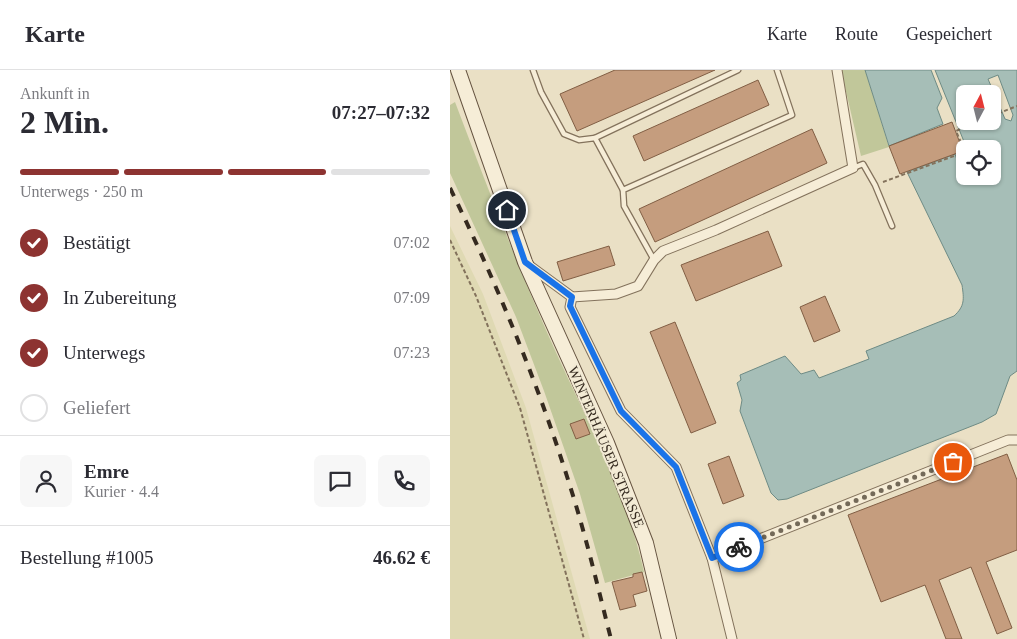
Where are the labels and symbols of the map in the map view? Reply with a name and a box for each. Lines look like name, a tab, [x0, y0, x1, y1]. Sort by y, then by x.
north arrow	[956, 85, 1001, 130]
pin	[486, 189, 528, 231]
street label: WINTERHÄUSER STRASSE	[565, 364, 648, 530]
pin	[932, 441, 974, 483]
courier	[714, 522, 764, 572]

